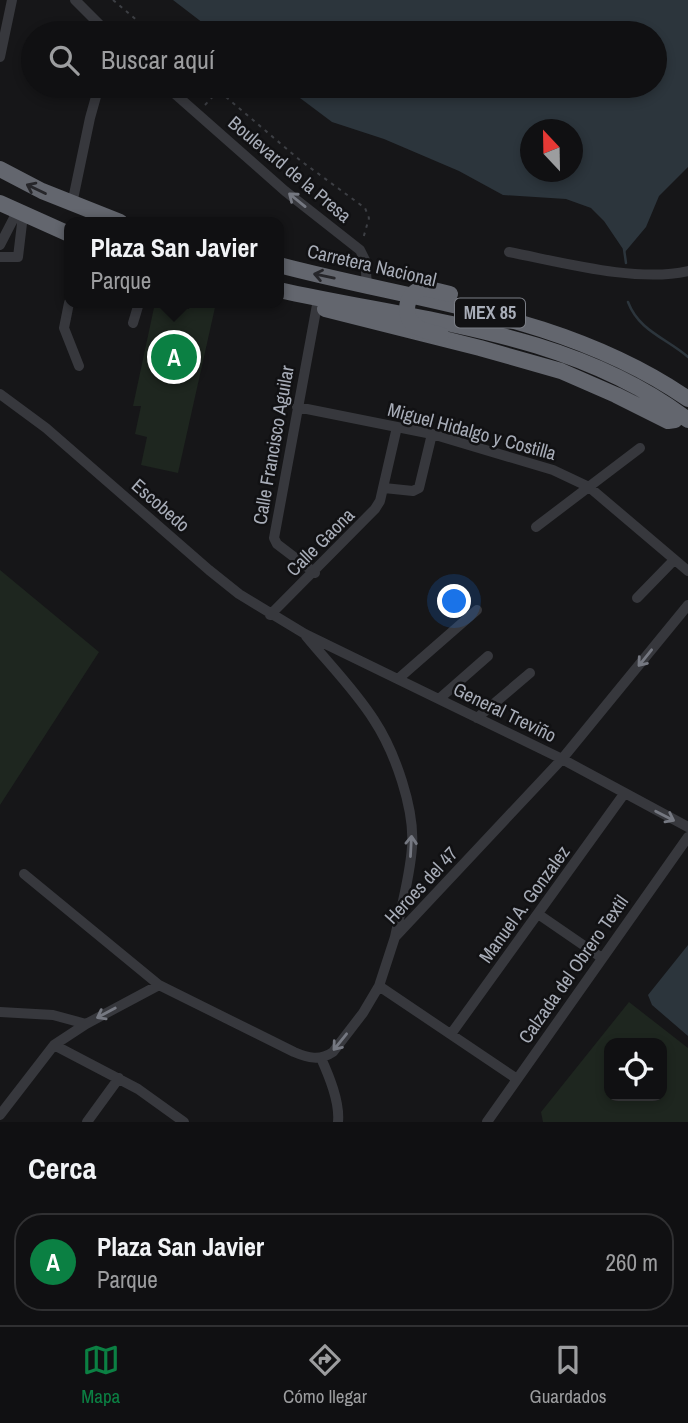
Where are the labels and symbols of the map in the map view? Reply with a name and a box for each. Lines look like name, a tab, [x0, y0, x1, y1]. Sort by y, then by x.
street label: Boulevard de la Presa	[223, 110, 357, 228]
north arrow	[520, 119, 583, 182]
one-way arrow	[26, 181, 47, 195]
one-way arrow	[288, 193, 306, 208]
street label: Carretera Nacional	[305, 238, 439, 292]
one-way arrow	[313, 269, 336, 283]
road number: MEX 85	[455, 298, 525, 328]
pin: A	[151, 331, 197, 383]
street label: Calle Francisco Aguilar	[246, 363, 300, 527]
street label: Miguel Hidalgo y Costilla	[385, 396, 559, 466]
street label: Escobedo	[126, 472, 196, 538]
street label: Calle Gaona	[280, 502, 360, 582]
your location	[437, 584, 471, 618]
one-way arrow	[637, 649, 653, 667]
street label: General Treviño	[449, 676, 561, 748]
one-way arrow	[654, 809, 675, 823]
one-way arrow	[405, 835, 418, 858]
street label: Heroes del 47	[378, 840, 464, 929]
street label: Manuel A. Gonzalez	[472, 840, 576, 968]
street label: Calzada del Obrero Textil	[512, 890, 634, 1048]
one-way arrow	[96, 1007, 117, 1020]
one-way arrow	[332, 1033, 348, 1051]

